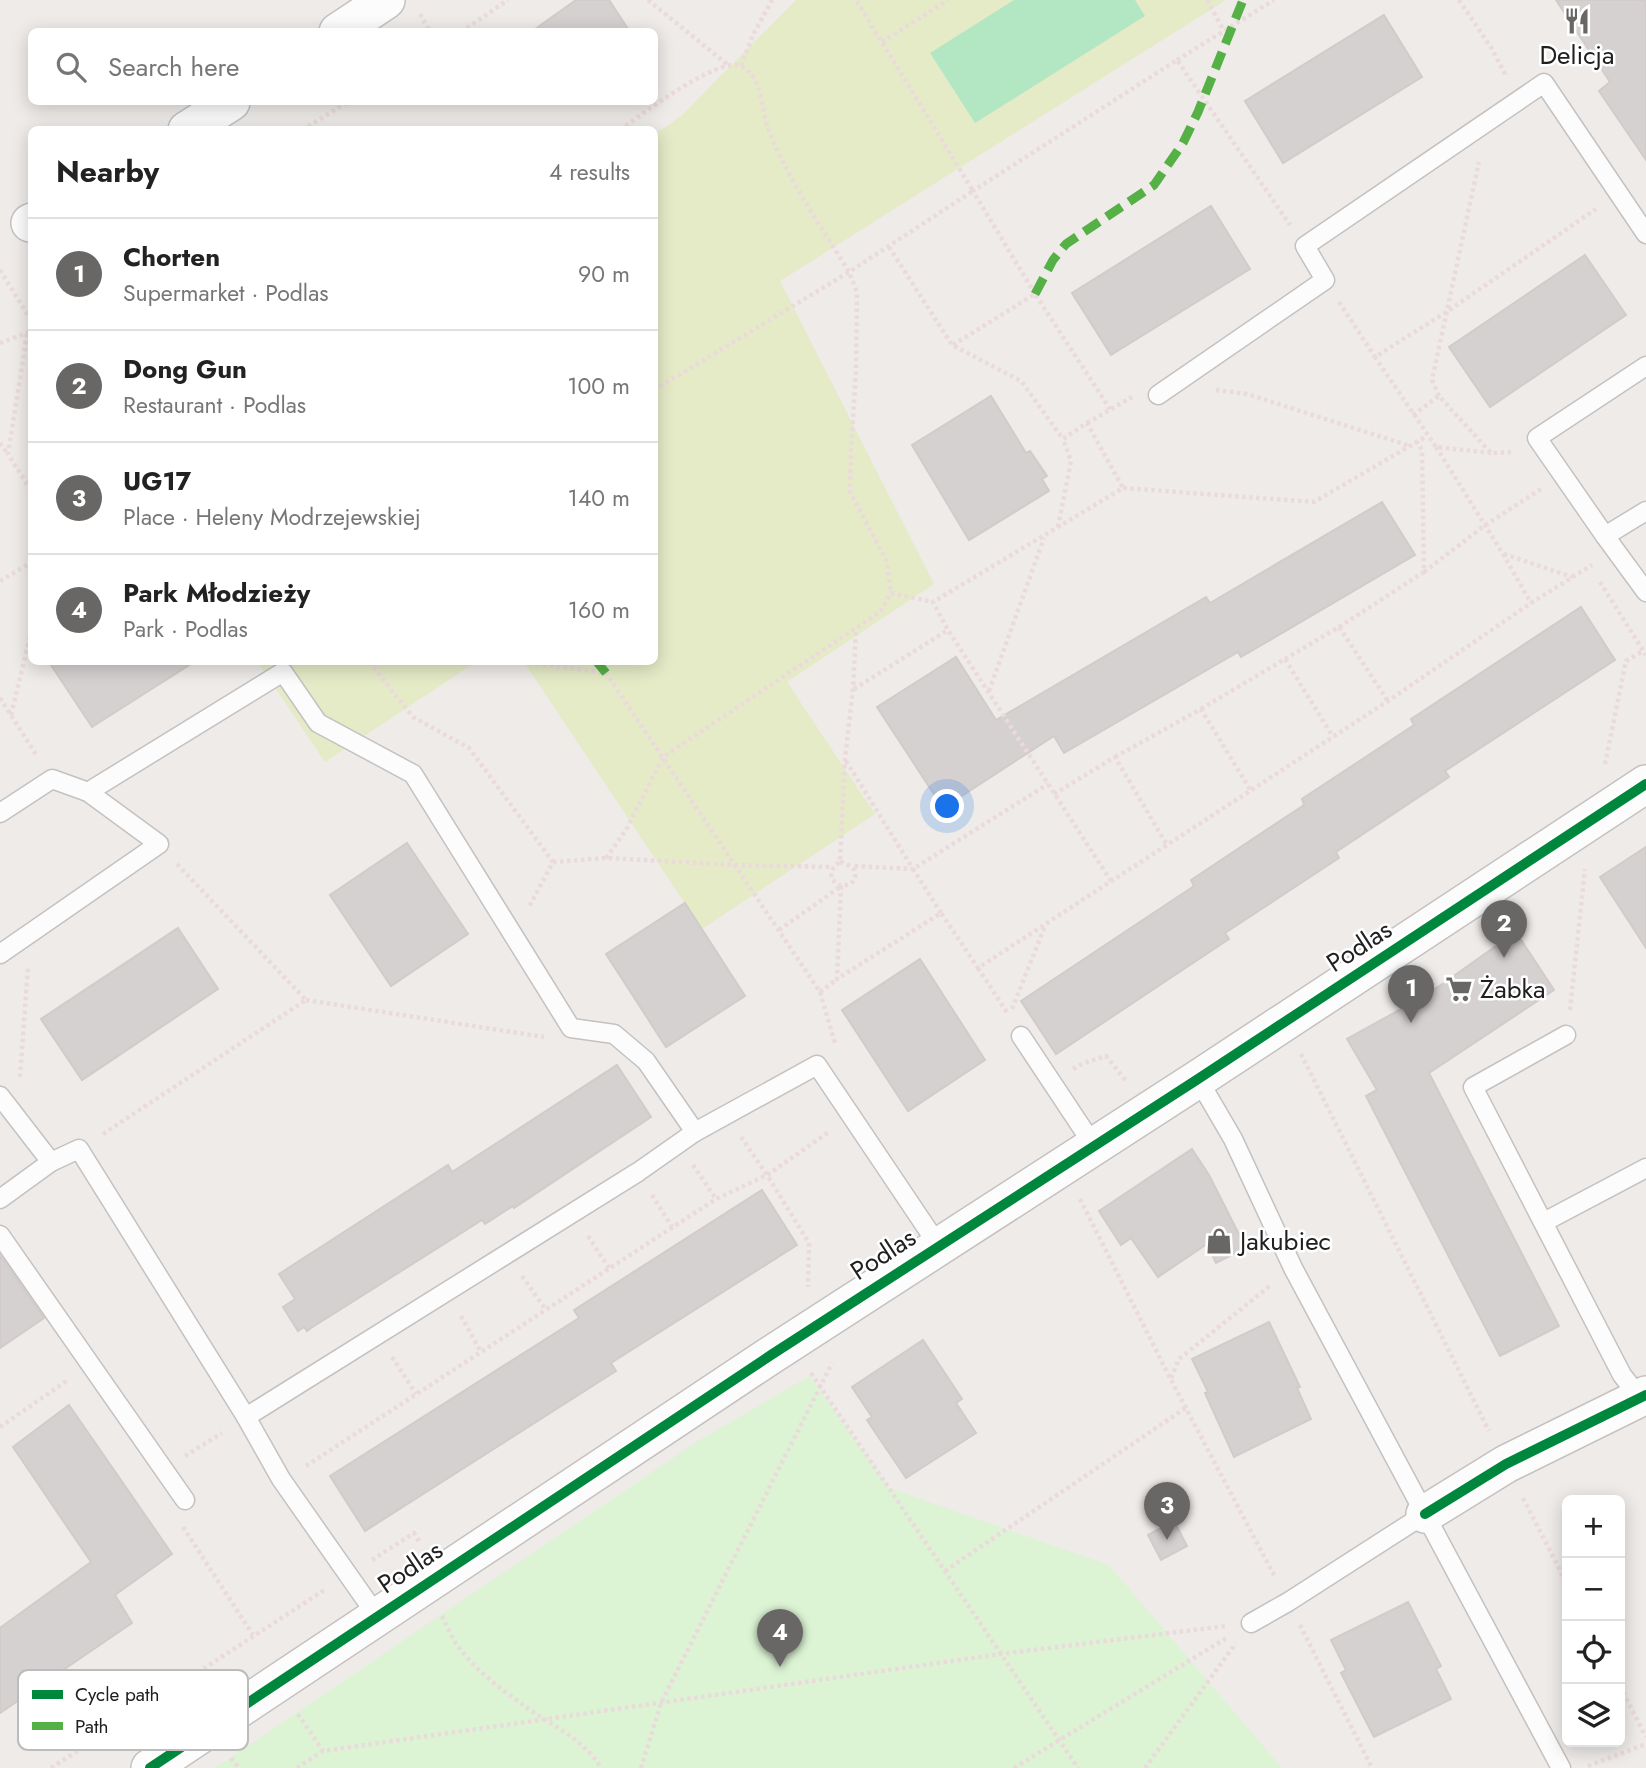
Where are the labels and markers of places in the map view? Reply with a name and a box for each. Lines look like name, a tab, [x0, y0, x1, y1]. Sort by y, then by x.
restaurant icon: Delicja	[1562, 6, 1592, 36]
place label: Delicja	[1539, 36, 1615, 74]
pin: 2	[1481, 900, 1527, 958]
pin: 1	[1388, 965, 1434, 1023]
place label: Żabka	[1480, 970, 1545, 1008]
supermarket icon: Żabka	[1444, 974, 1474, 1004]
place label: Jakubiec	[1237, 1222, 1331, 1260]
shop icon: Jakubiec	[1204, 1226, 1234, 1256]
pin: 3	[1144, 1482, 1190, 1540]
pin: 4	[757, 1609, 803, 1667]

